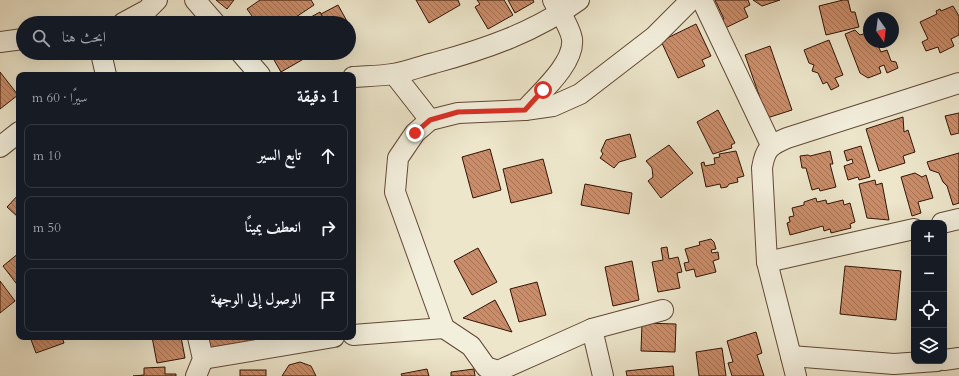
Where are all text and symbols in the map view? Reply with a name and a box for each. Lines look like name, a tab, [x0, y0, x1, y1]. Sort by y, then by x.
north arrow	[863, 12, 899, 48]
search box	[16, 16, 356, 60]
icon: search	[30, 27, 52, 49]
text: ابحث هنا	[62, 27, 106, 47]
route start	[534, 81, 552, 99]
text: 1 دقيقة	[297, 85, 340, 108]
text: سيرًا · 60 m	[32, 89, 87, 107]
route end	[406, 124, 424, 142]
text: تابع السير	[258, 145, 301, 165]
icon: ahead	[317, 145, 339, 167]
text: 10 m	[33, 147, 61, 165]
text: انعطف يمينًا	[245, 217, 301, 237]
icon: right	[317, 217, 339, 239]
text: 50 m	[33, 219, 61, 237]
map controls	[911, 220, 947, 364]
button: +	[911, 220, 947, 256]
button: −	[911, 256, 947, 292]
text: الوصول إلى الوجهة	[211, 289, 301, 309]
icon: arrive	[317, 289, 339, 311]
button: locate	[911, 292, 947, 328]
button: layers	[911, 328, 947, 364]

